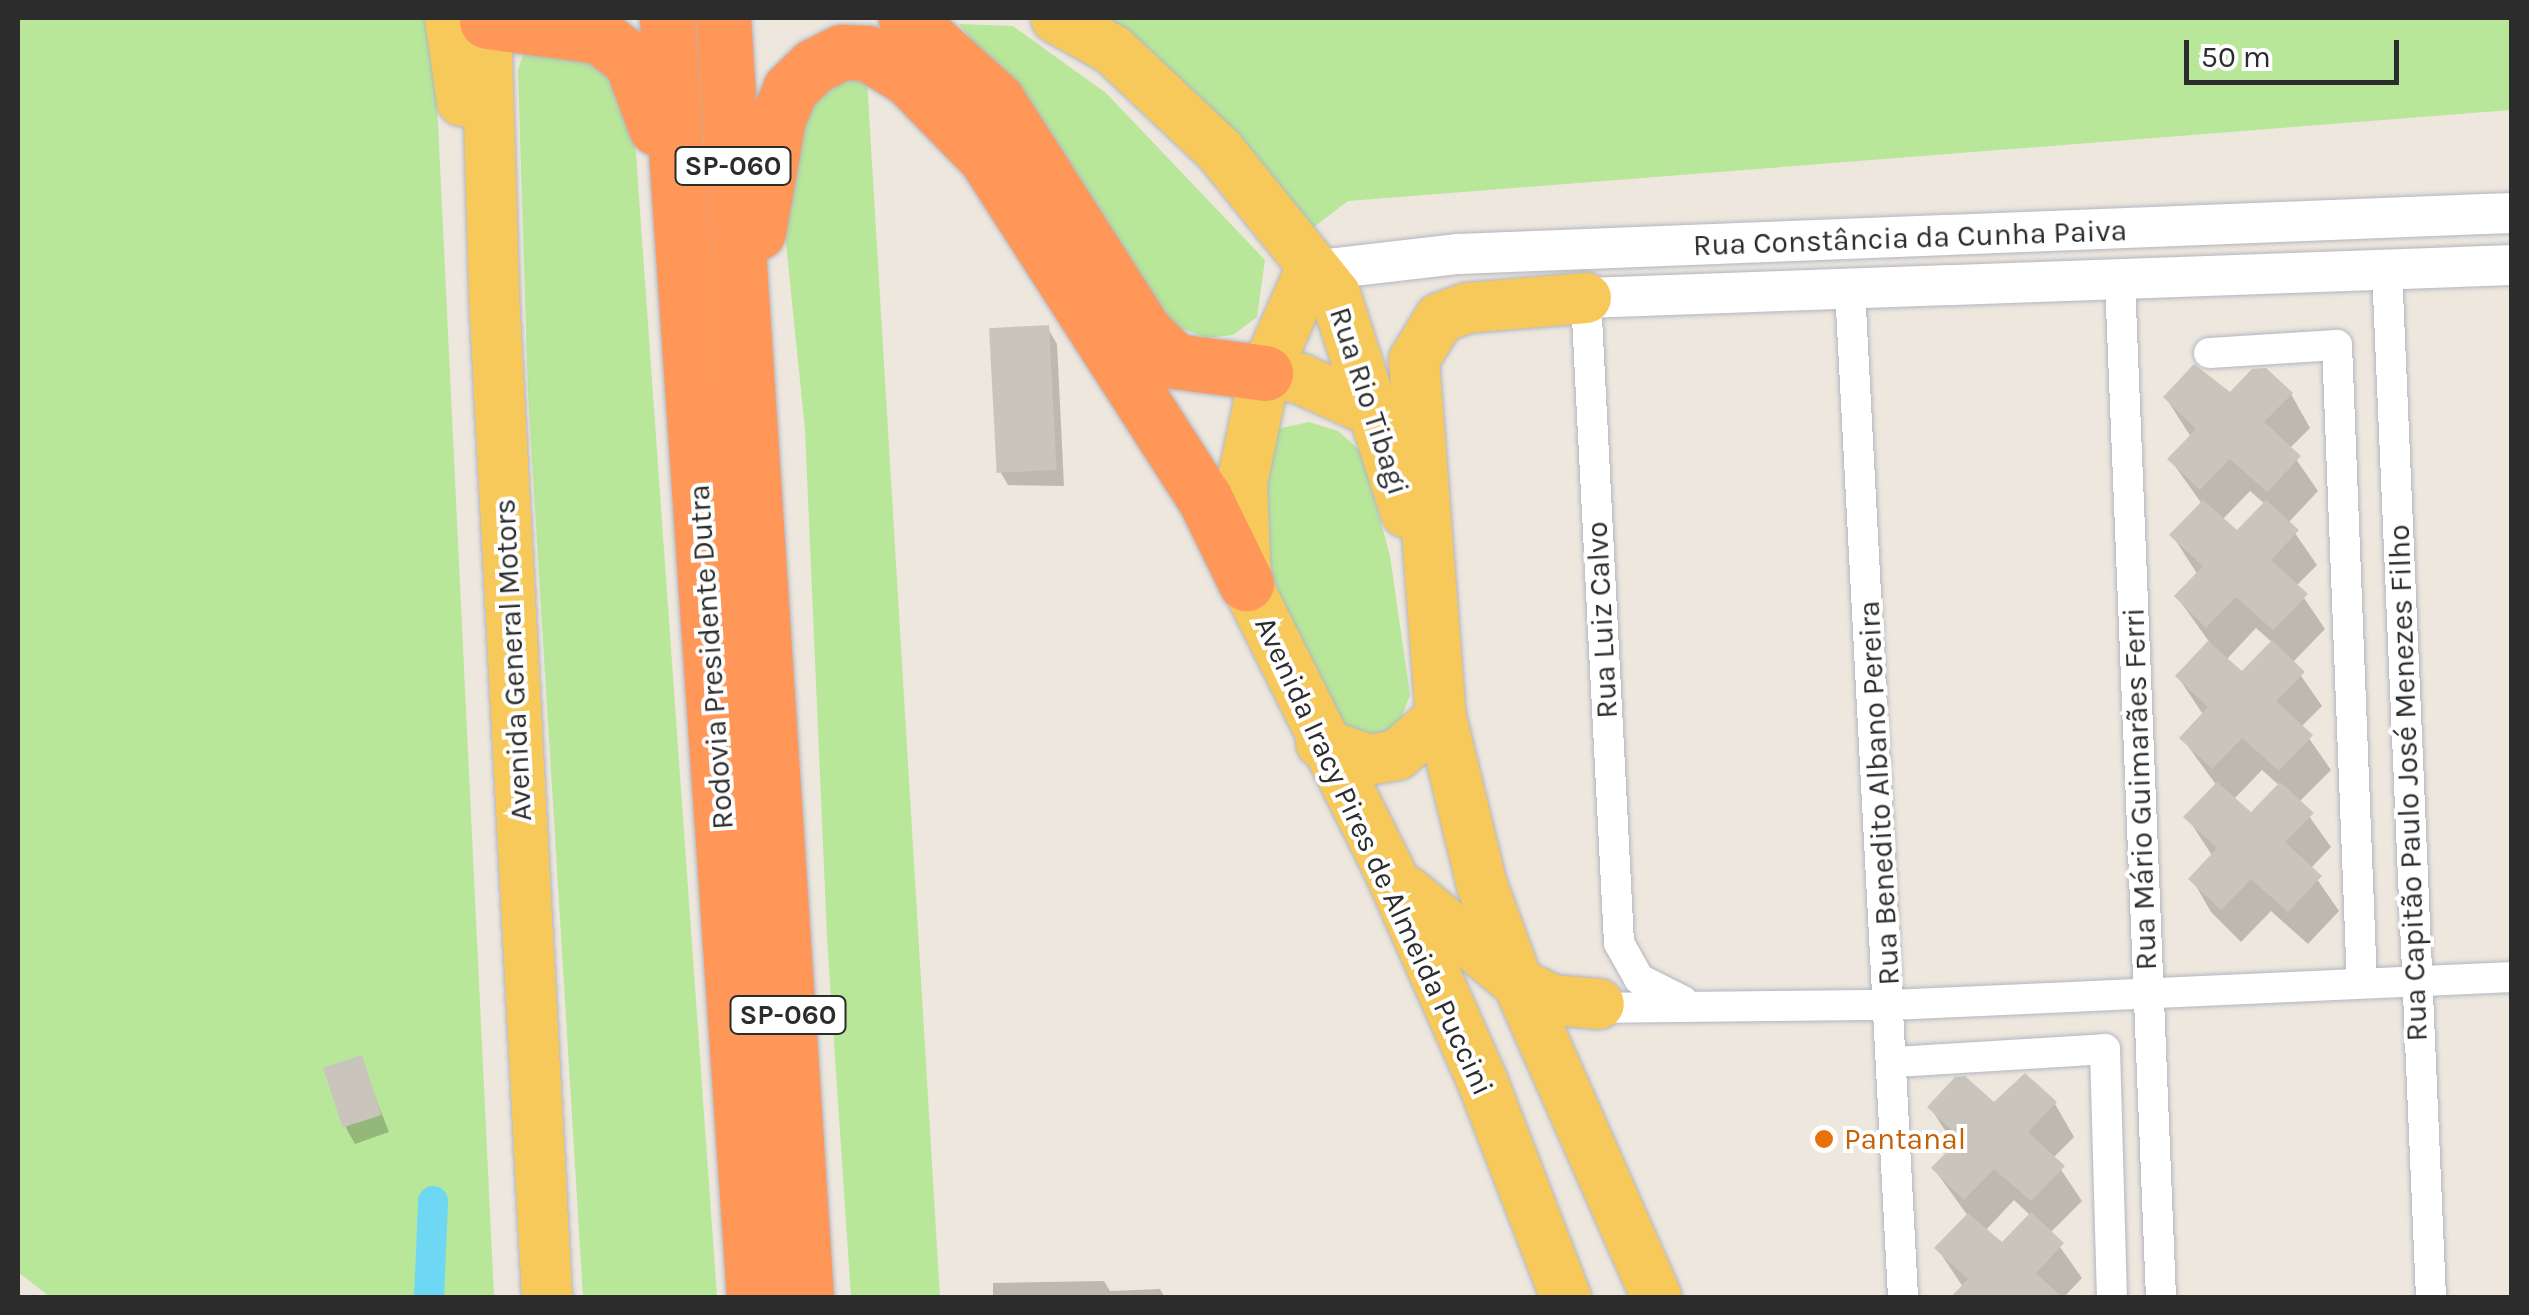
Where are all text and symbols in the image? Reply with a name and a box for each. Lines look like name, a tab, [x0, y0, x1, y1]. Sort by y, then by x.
scale bar	[2189, 20, 2404, 82]
text: 50 m	[2201, 39, 2271, 75]
road number: SP-060	[673, 143, 793, 189]
street label: Rua Constância da Cunha Paiva	[1692, 212, 2128, 264]
street label: Rua Rio Tibagi	[1322, 303, 1416, 499]
street label: Rodovia Presidente Dutra	[681, 483, 741, 831]
street label: Avenida General Motors	[487, 498, 539, 822]
street label: Rua Luiz Calvo	[1579, 520, 1625, 720]
street label: Rua Capitão Paulo José Menezes Filho	[2381, 524, 2435, 1042]
street label: Rua Benedito Albano Pereira	[1851, 600, 1907, 986]
street label: Rua Mário Guimarães Ferri	[2116, 607, 2164, 971]
street label: Avenida Iracy Pires de Almeida Puccini	[1247, 611, 1501, 1101]
road number: SP-060	[728, 992, 848, 1038]
place label: Pantanal	[1844, 1121, 1966, 1157]
marker: Pantanal	[1813, 1128, 1835, 1150]

